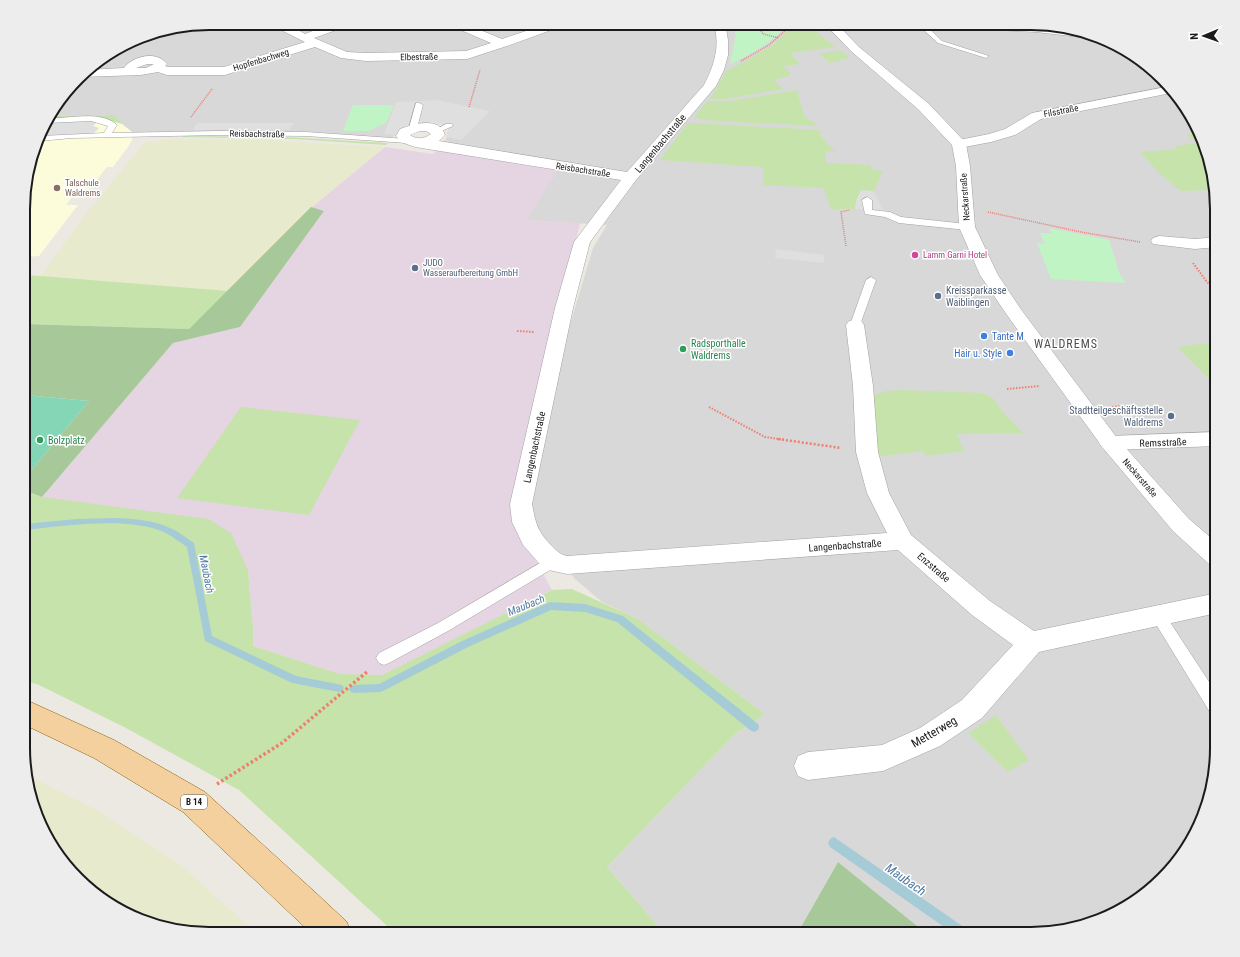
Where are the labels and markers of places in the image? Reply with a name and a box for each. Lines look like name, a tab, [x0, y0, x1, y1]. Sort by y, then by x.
place label: Talschule Waldrems	[65, 178, 100, 198]
marker: Talschule Waldrems	[52, 183, 62, 193]
marker: Lamm Garni Hotel	[910, 250, 920, 260]
place label: Lamm Garni Hotel	[923, 250, 987, 260]
place label: JUDO Wasseraufbereitung GmbH	[423, 258, 518, 278]
marker: JUDO Wasseraufbereitung GmbH	[410, 263, 420, 273]
place label: Kreissparkasse Waiblingen	[946, 285, 1007, 308]
marker: Kreissparkasse Waiblingen	[933, 291, 943, 301]
marker: Tante M	[979, 331, 989, 341]
place label: Tante M	[992, 331, 1024, 342]
place label: Radsporthalle Waldrems	[691, 338, 746, 361]
marker: Radsporthalle Waldrems	[678, 344, 688, 354]
place label: Hair u. Style	[954, 348, 1002, 359]
marker: Hair u. Style	[1005, 348, 1015, 358]
place label: Stadtteilgeschäftsstelle Waldrems	[1069, 405, 1163, 428]
marker: Stadtteilgeschäftsstelle Waldrems	[1166, 411, 1176, 421]
marker: Bolzplatz	[35, 435, 45, 445]
place label: Bolzplatz	[48, 435, 85, 446]

